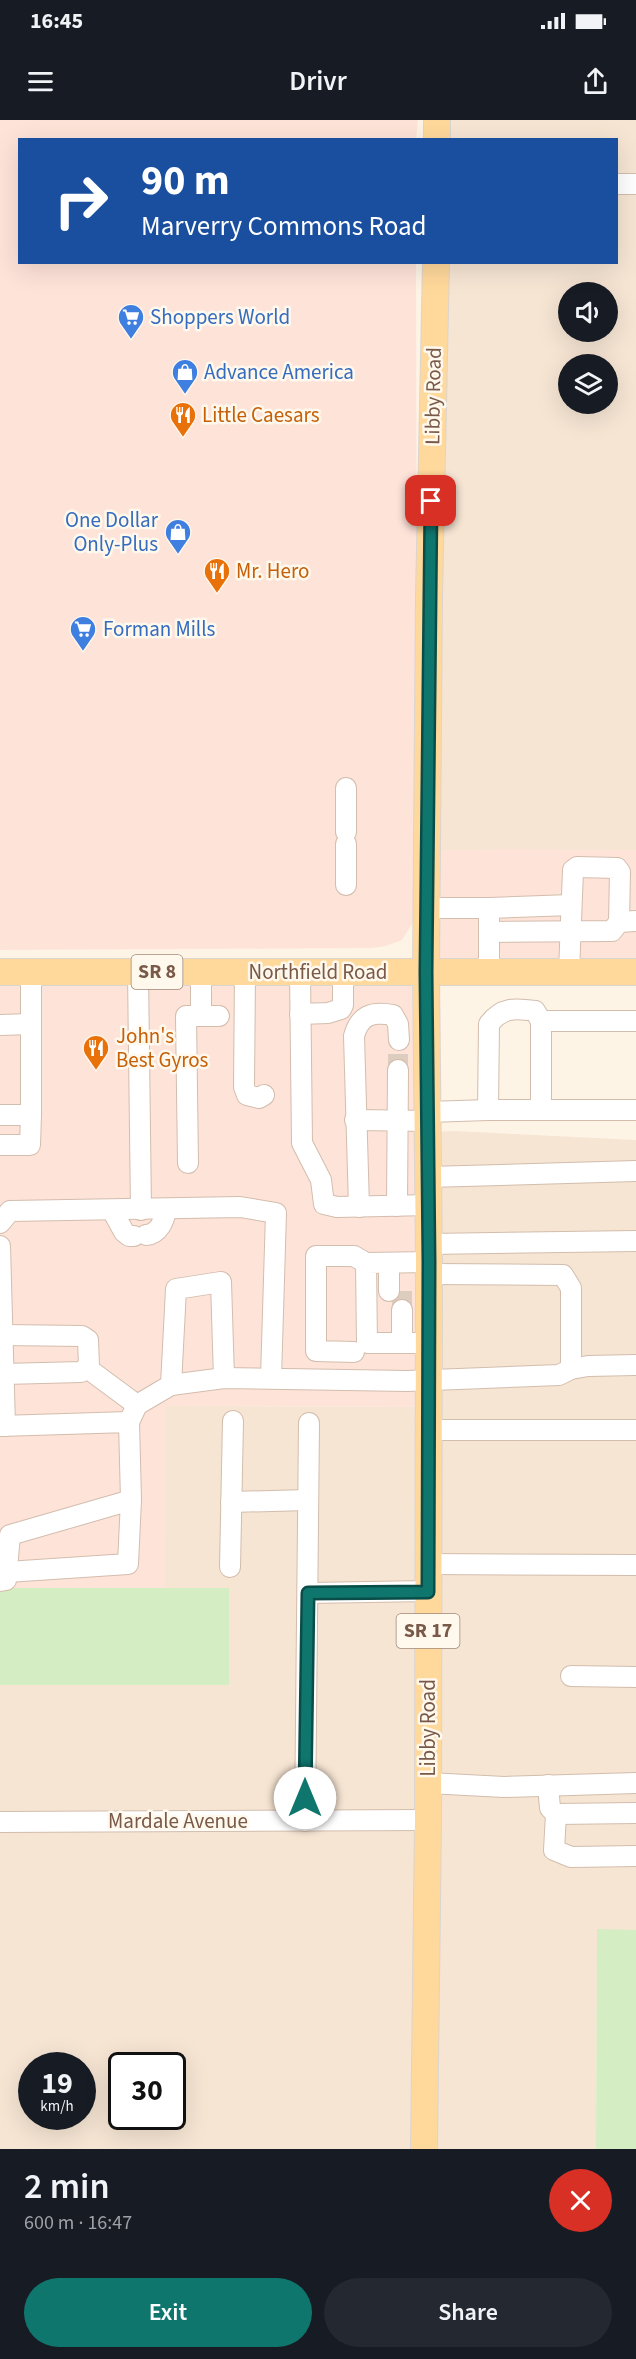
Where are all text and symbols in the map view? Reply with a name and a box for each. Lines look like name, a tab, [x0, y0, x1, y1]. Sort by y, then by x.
text: 16:45	[30, 5, 83, 37]
text: Drivr	[289, 62, 347, 101]
icon: menu	[24, 65, 57, 98]
icon: share	[579, 65, 612, 98]
text: 90 m	[141, 151, 230, 211]
icon: right	[42, 162, 120, 240]
text: Marverry Commons Road	[141, 207, 427, 246]
map controls	[558, 282, 618, 414]
button: sound	[558, 282, 618, 342]
supermarket icon: Shoppers World	[116, 302, 146, 340]
place label: Shoppers World	[150, 302, 290, 332]
street label: Libby Road	[417, 347, 449, 445]
button: layers	[558, 354, 618, 414]
shop icon: Advance America	[170, 357, 200, 395]
place label: Advance America	[204, 357, 354, 387]
restaurant icon: Little Caesars	[168, 400, 198, 438]
place label: Little Caesars	[202, 400, 320, 430]
pin	[405, 475, 456, 526]
icon: arrive	[414, 484, 447, 517]
place label: One Dollar Only-Plus	[65, 505, 159, 559]
shop icon: One Dollar Only-Plus	[163, 517, 193, 555]
restaurant icon: Mr. Hero	[202, 556, 232, 594]
place label: Mr. Hero	[236, 556, 309, 586]
supermarket icon: Forman Mills	[68, 614, 98, 652]
place label: Forman Mills	[103, 614, 216, 644]
road number: SR 8	[132, 955, 182, 989]
street label: Northfield Road	[249, 957, 387, 987]
place label: John's Best Gyros	[116, 1021, 209, 1075]
restaurant icon: John's Best Gyros	[81, 1033, 111, 1071]
road number: SR 17	[396, 1614, 460, 1648]
street label: Libby Road	[413, 1679, 443, 1777]
position arrow	[273, 1766, 337, 1830]
street label: Mardale Avenue	[108, 1806, 248, 1836]
speed limit sign: 30	[108, 2052, 186, 2130]
text: 19	[41, 2062, 73, 2105]
text: km/h	[40, 2096, 74, 2117]
text: 2 min	[24, 2161, 110, 2212]
button: close	[549, 2169, 612, 2232]
text: 600 m · 16:47	[24, 2209, 132, 2237]
button: Exit	[24, 2278, 312, 2347]
button: Share	[324, 2278, 612, 2347]

